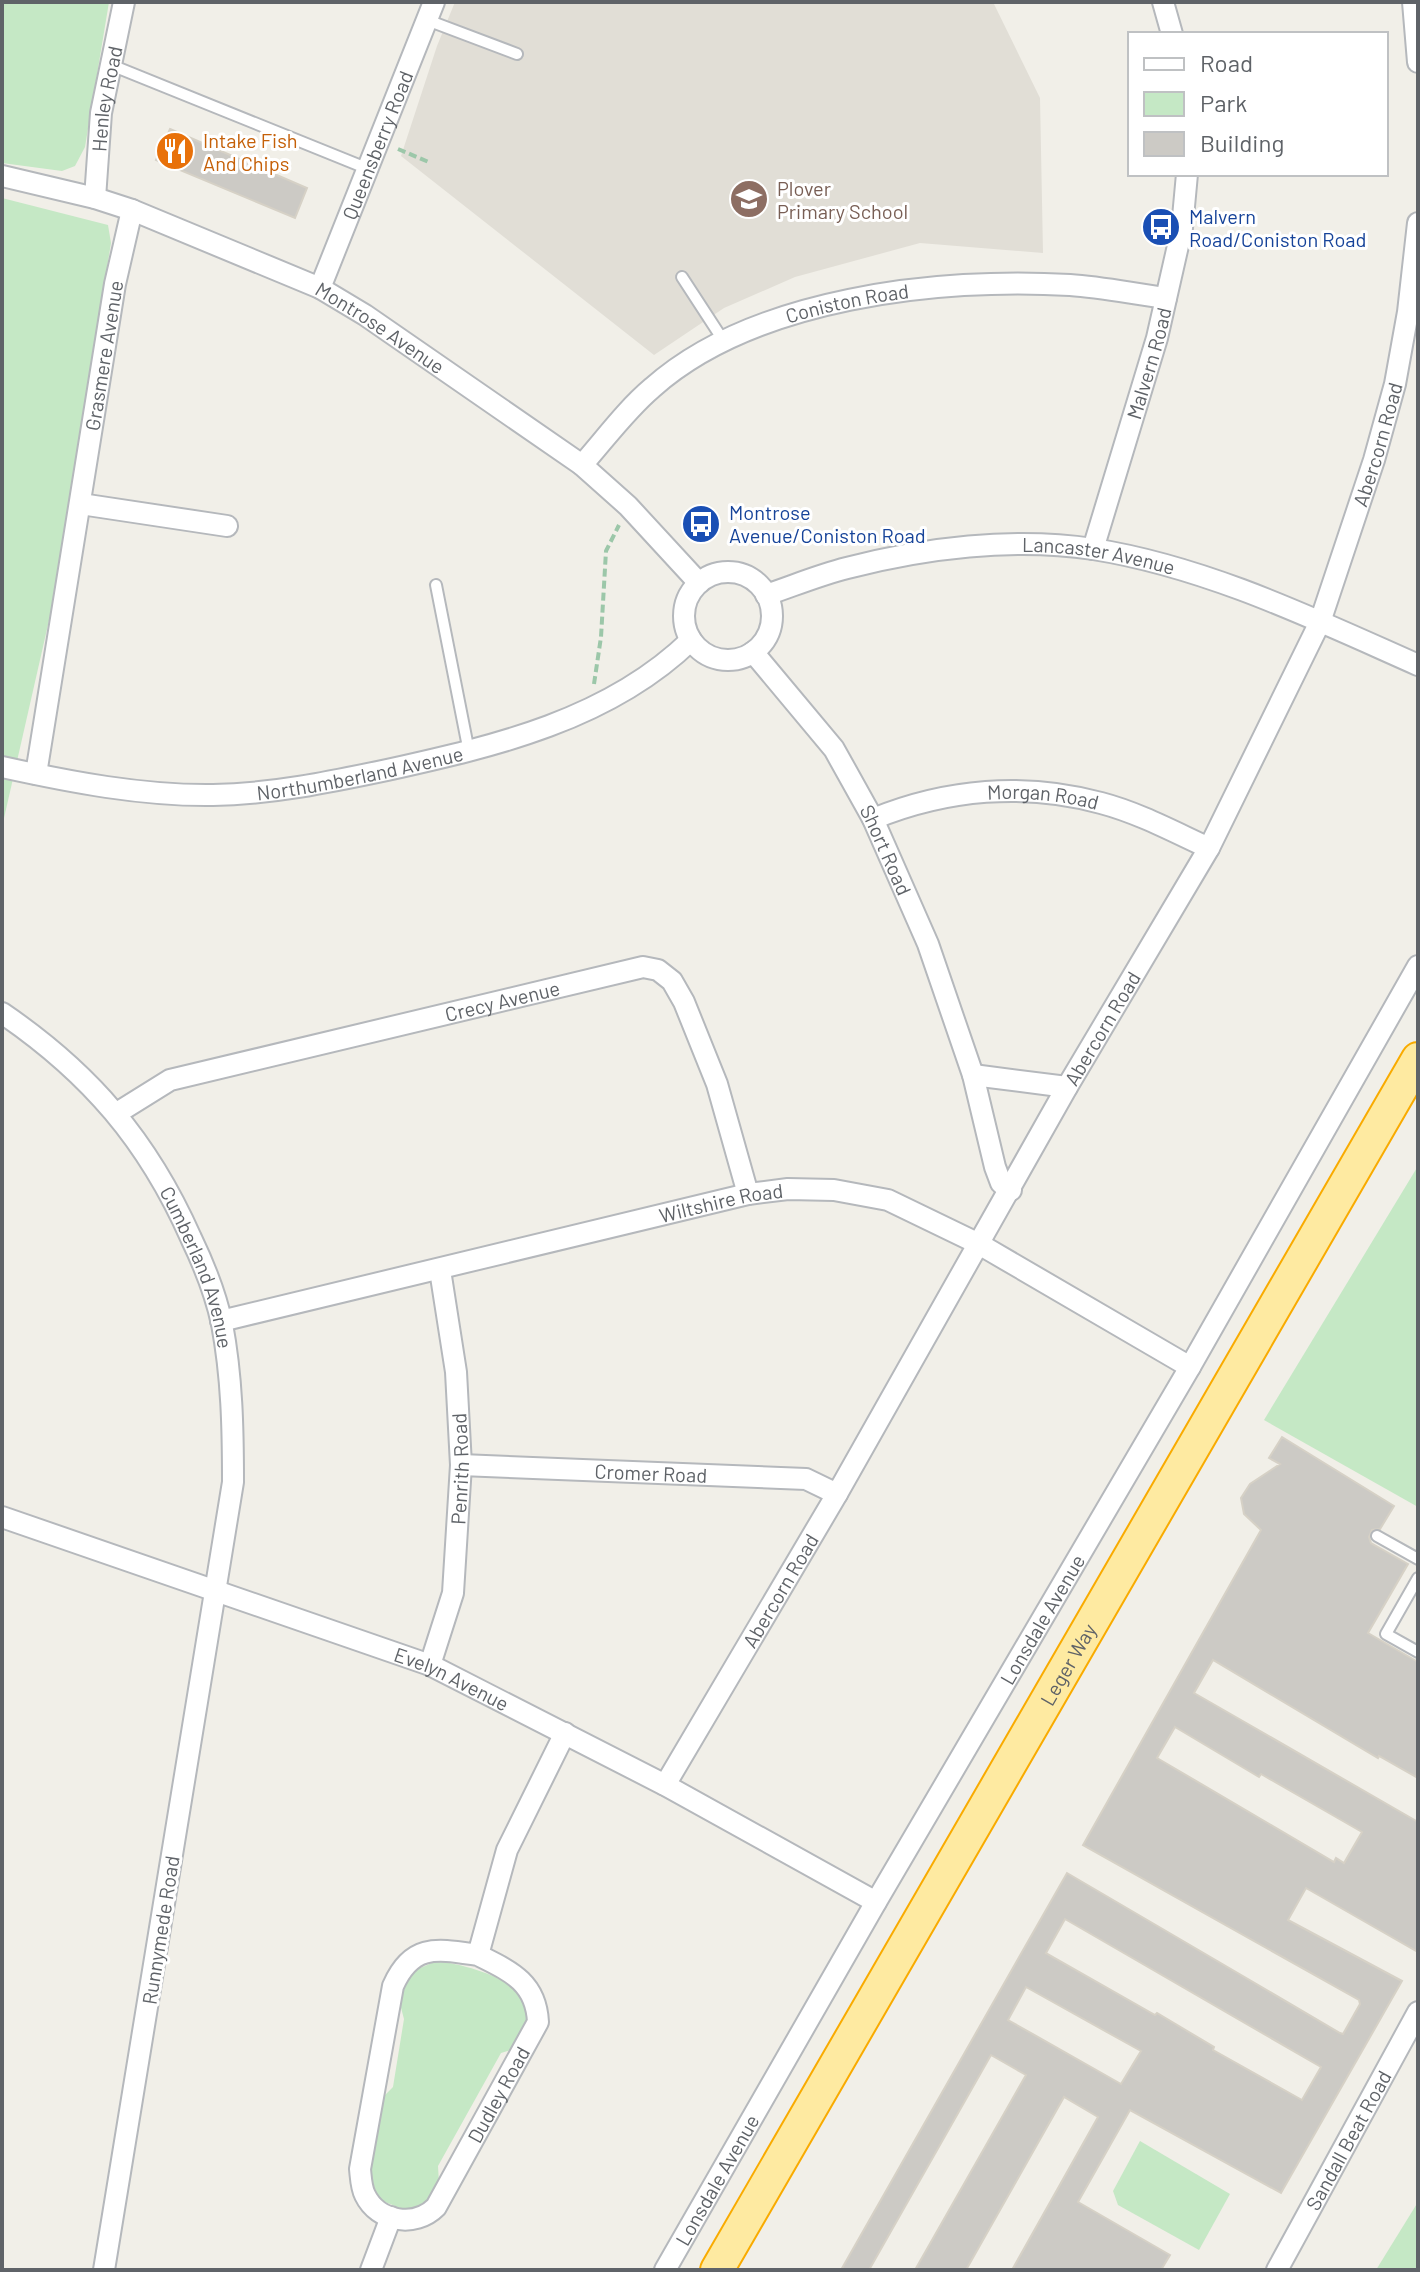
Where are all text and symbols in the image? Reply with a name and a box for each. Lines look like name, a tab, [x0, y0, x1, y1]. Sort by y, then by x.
legend	[1128, 32, 1388, 176]
street label: Henley Road	[86, 44, 127, 152]
text: Road	[1200, 48, 1253, 77]
street label: Queensberry Road	[337, 67, 417, 223]
text: Park	[1200, 88, 1247, 117]
place label: Intake Fish And Chips	[203, 128, 298, 175]
text: Building	[1200, 128, 1284, 157]
restaurant icon: Intake Fish And Chips	[154, 130, 196, 172]
place label: Plover Primary School	[777, 176, 908, 223]
school or university icon: Plover Primary School	[728, 178, 770, 220]
place label: Malvern Road/Coniston Road	[1189, 204, 1366, 251]
bus stop icon: Malvern Road/Coniston Road	[1140, 206, 1182, 248]
street label: Montrose Avenue	[312, 276, 449, 378]
street label: Grasmere Avenue	[80, 278, 127, 432]
street label: Coniston Road	[782, 278, 910, 328]
street label: Malvern Road	[1121, 305, 1176, 422]
street label: Abercorn Road	[1347, 380, 1407, 510]
place label: Montrose Avenue/Coniston Road	[729, 500, 926, 547]
bus stop icon: Montrose Avenue/Coniston Road	[680, 503, 722, 545]
street label: Lancaster Avenue	[1022, 532, 1178, 579]
street label: Northumberland Avenue	[255, 741, 466, 804]
street label: Morgan Road	[987, 779, 1101, 814]
street label: Short Road	[855, 800, 917, 899]
street label: Abercorn Road	[1059, 967, 1145, 1089]
street label: Crecy Avenue	[442, 975, 562, 1026]
street label: Wiltshire Road	[657, 1178, 784, 1227]
street label: Cumberland Avenue	[155, 1182, 238, 1350]
street label: Penrith Road	[445, 1412, 473, 1525]
street label: Cromer Road	[594, 1458, 708, 1487]
street label: Abercorn Road	[737, 1529, 823, 1652]
street label: Lonsdale Avenue	[994, 1550, 1089, 1689]
street label: Leger Way	[1035, 1619, 1101, 1709]
street label: Evelyn Avenue	[391, 1642, 513, 1715]
street label: Runnymede Road	[136, 1854, 184, 2006]
street label: Dudley Road	[462, 2042, 534, 2147]
street label: Sandall Beat Road	[1300, 2066, 1396, 2214]
street label: Lonsdale Avenue	[670, 2110, 764, 2249]

